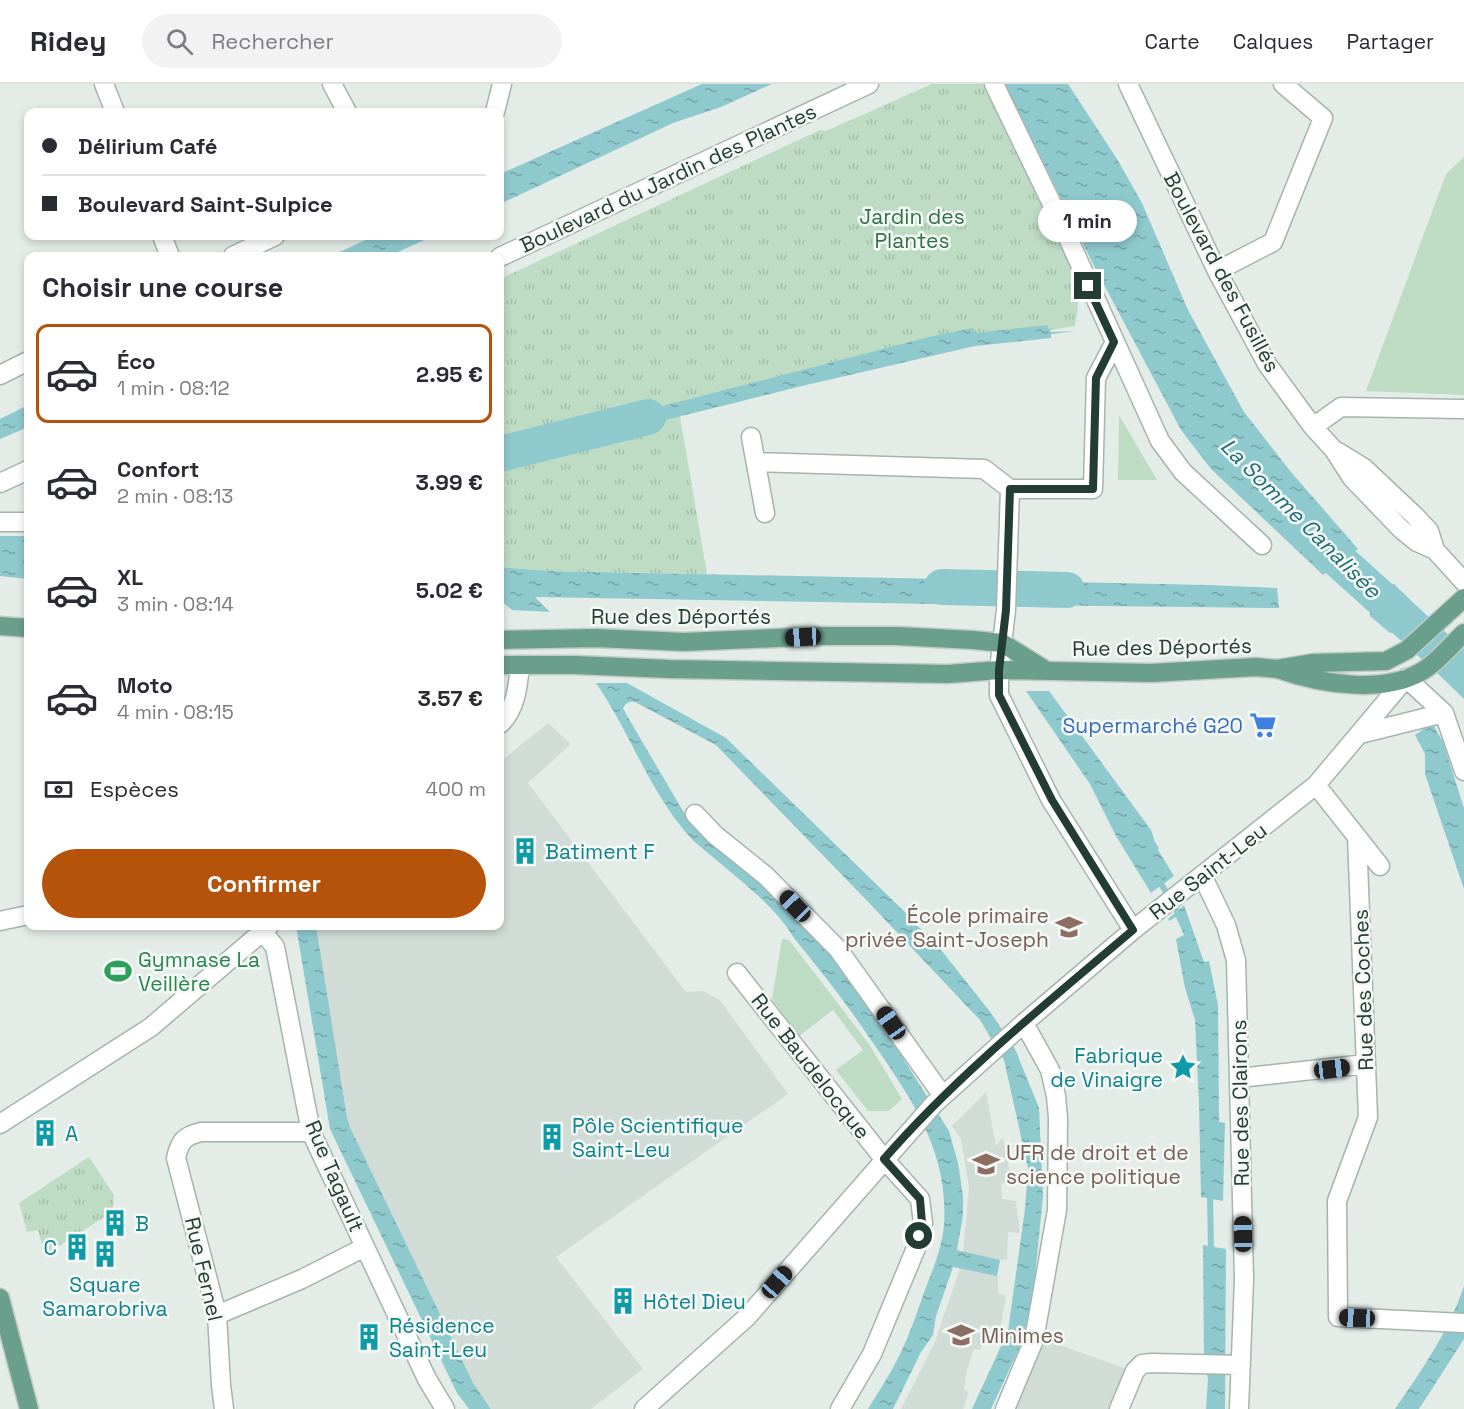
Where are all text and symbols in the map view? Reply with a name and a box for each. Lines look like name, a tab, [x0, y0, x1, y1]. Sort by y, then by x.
search box	[142, 14, 562, 68]
text: Ridey	[30, 23, 106, 59]
icon: search	[163, 25, 196, 58]
text: Rechercher	[211, 27, 334, 55]
text: Carte	[1145, 28, 1200, 55]
text: Calques	[1233, 28, 1313, 55]
text: Partager	[1346, 28, 1434, 55]
street label: Boulevard du Jardin des Plantes	[515, 97, 821, 259]
text: Délirium Café	[78, 132, 218, 160]
street label: Boulevard des Fusillés	[1158, 167, 1286, 377]
text: Boulevard Saint-Sulpice	[78, 190, 333, 218]
callout: 1 min	[1038, 199, 1138, 241]
park label: Jardin des Plantes	[859, 203, 965, 254]
text: 1 min	[1063, 208, 1112, 234]
text: Choisir une course	[42, 270, 283, 305]
route end	[1074, 272, 1101, 299]
icon: car	[45, 347, 99, 401]
text: Éco	[117, 347, 156, 375]
text: 2.95 €	[416, 360, 483, 388]
text: 1 min · 08:12	[117, 375, 230, 401]
water label: La Somme Canalisée	[1215, 432, 1388, 605]
icon: car	[45, 455, 99, 509]
text: Confort	[117, 455, 199, 483]
text: 3.99 €	[415, 468, 483, 496]
text: 2 min · 08:13	[117, 483, 233, 509]
icon: car	[45, 563, 99, 617]
text: XL	[117, 563, 143, 591]
text: 5.02 €	[416, 576, 483, 604]
text: 3 min · 08:14	[117, 591, 234, 617]
street label: Rue des Déportés	[591, 603, 771, 630]
car	[785, 627, 821, 647]
street label: Rue des Déportés	[1072, 632, 1252, 662]
icon: car	[45, 671, 99, 725]
text: Moto	[117, 671, 173, 699]
text: 3.57 €	[417, 684, 483, 712]
text: 4 min · 08:15	[117, 699, 234, 725]
supermarket icon: Supermarché G20	[1248, 710, 1278, 740]
place label: Supermarché G20	[1062, 712, 1243, 739]
icon: cash	[42, 773, 75, 806]
text: Espèces	[90, 775, 179, 803]
text: 400 m	[426, 776, 486, 802]
street label: Rue Saint-Leu	[1144, 817, 1272, 925]
building icon: Batiment F	[510, 836, 540, 866]
place label: Batiment F	[545, 838, 655, 865]
button: Confirmer	[42, 849, 486, 918]
car	[776, 887, 814, 925]
place label: École primaire privée Saint-Joseph	[845, 902, 1049, 953]
street label: Rue des Coches	[1347, 909, 1379, 1071]
school or university icon: École primaire privée Saint-Joseph	[1054, 912, 1084, 942]
place label: Gymnase La Veillère	[138, 946, 260, 997]
sports icon: Gymnase La Veillère	[103, 956, 133, 986]
street label: Rue Baudelocque	[746, 988, 876, 1144]
car	[873, 1003, 909, 1043]
street label: Rue des Clairons	[1225, 1019, 1255, 1187]
place label: Fabrique de Vinaigre	[1050, 1042, 1163, 1093]
place icon: Fabrique de Vinaigre	[1168, 1052, 1198, 1082]
car	[1313, 1058, 1351, 1080]
place label: Pôle Scientifique Saint-Leu	[572, 1112, 743, 1163]
street label: Rue Tagault	[299, 1116, 371, 1236]
building icon: A	[30, 1118, 60, 1148]
place label: A	[65, 1120, 78, 1147]
building icon: Pôle Scientifique Saint-Leu	[537, 1122, 567, 1152]
place label: UFR de droit et de science politique	[1006, 1139, 1189, 1190]
school or university icon: UFR de droit et de science politique	[971, 1149, 1001, 1179]
building icon: B	[100, 1208, 130, 1238]
place label: B	[135, 1210, 149, 1237]
street label: Rue Fernel	[179, 1214, 229, 1324]
car	[1234, 1216, 1252, 1252]
route start	[905, 1222, 932, 1249]
building icon: C	[62, 1232, 92, 1262]
place label: C	[44, 1234, 57, 1261]
building icon: Square Samarobriva	[90, 1239, 120, 1269]
car	[758, 1263, 796, 1301]
place label: Square Samarobriva	[42, 1271, 168, 1322]
building icon: Hôtel Dieu	[608, 1286, 638, 1316]
place label: Hôtel Dieu	[643, 1288, 746, 1315]
car	[1339, 1308, 1375, 1328]
place label: Résidence Saint-Leu	[389, 1312, 495, 1363]
school or university icon: Minimes	[946, 1320, 976, 1350]
building icon: Résidence Saint-Leu	[354, 1322, 384, 1352]
place label: Minimes	[981, 1322, 1064, 1349]

